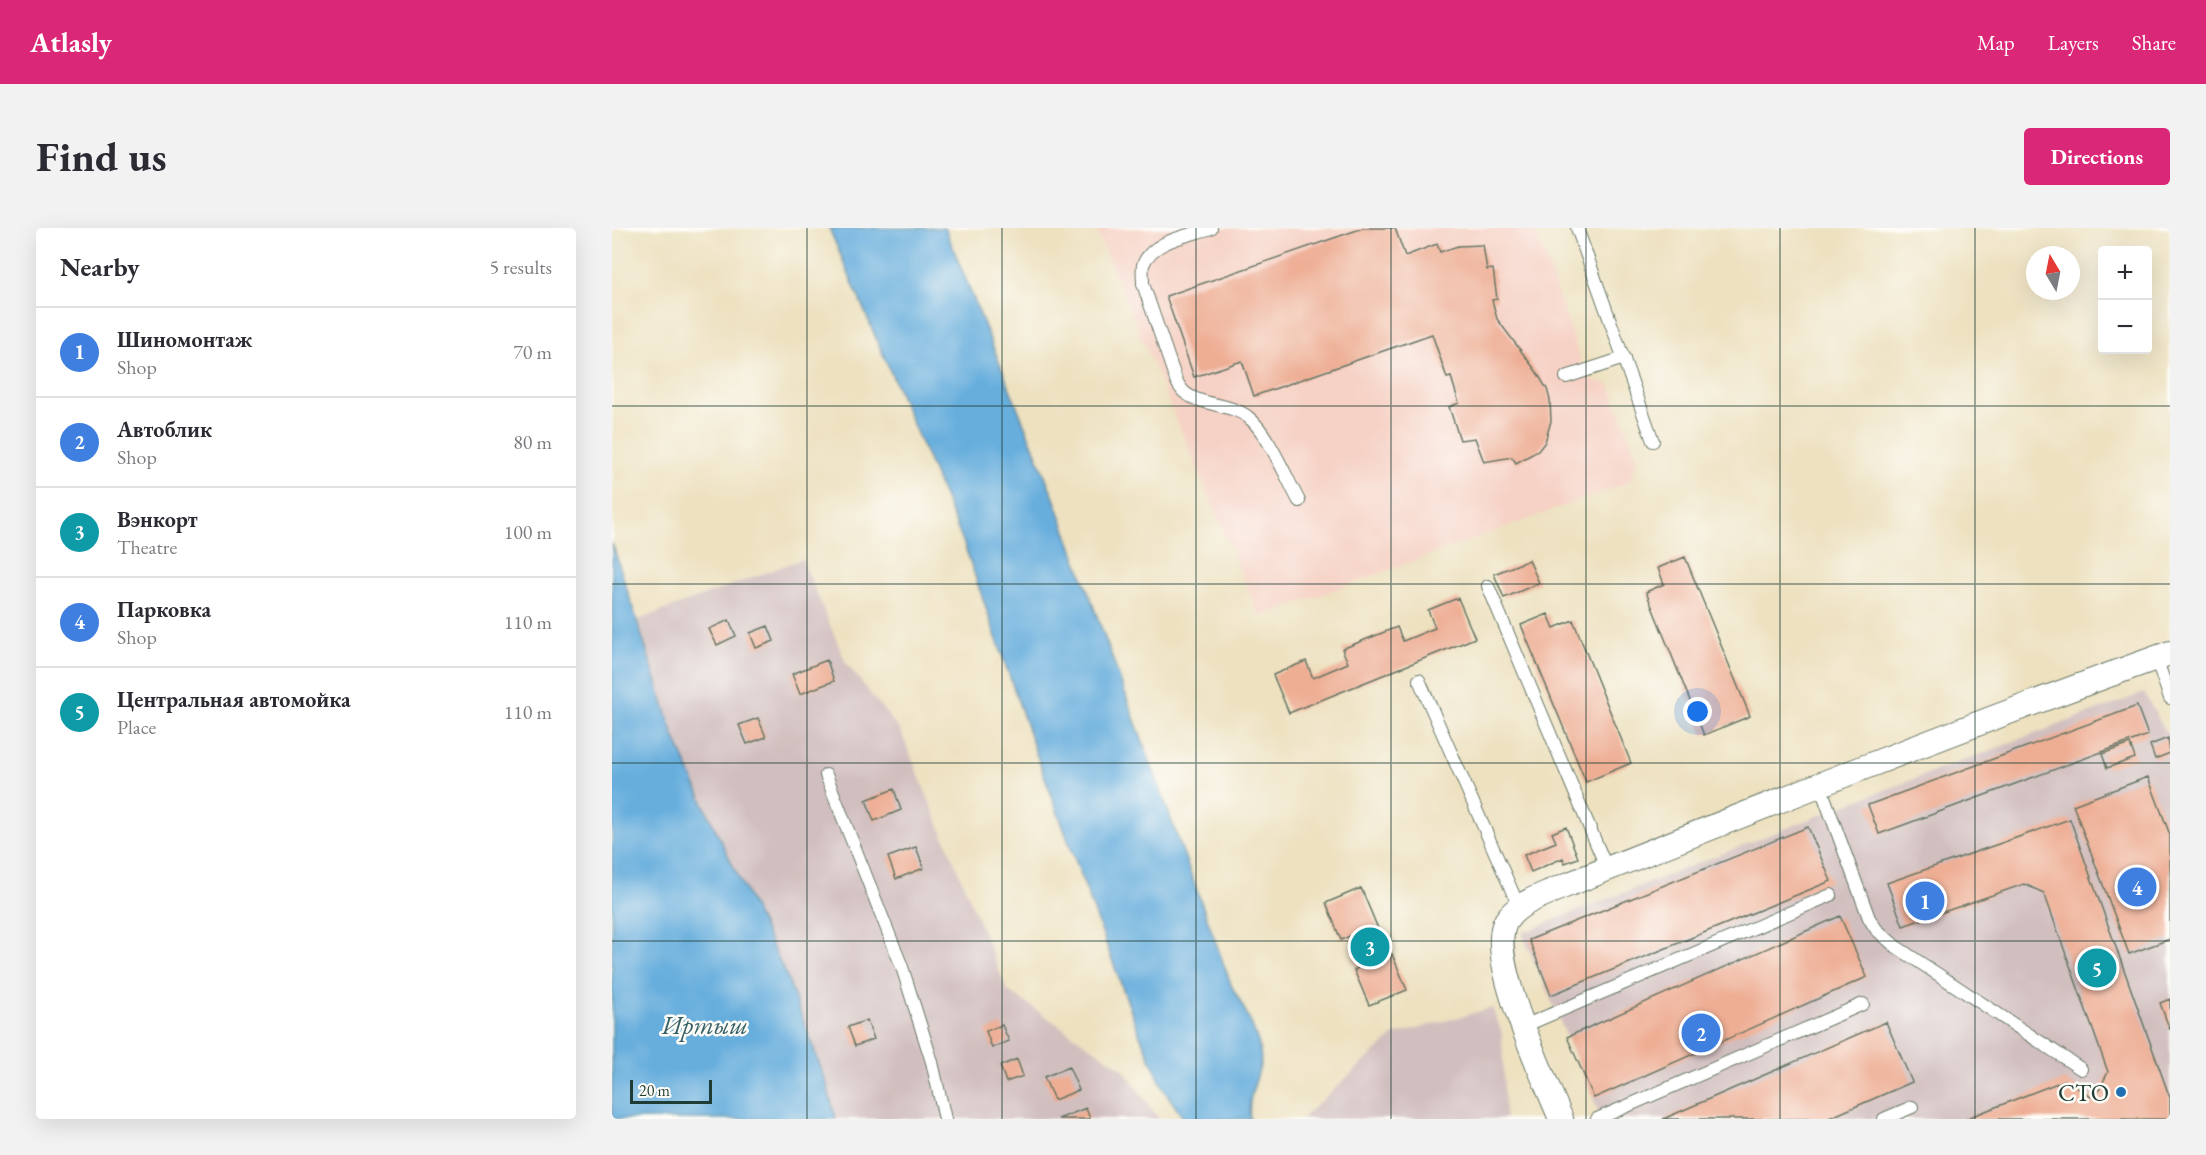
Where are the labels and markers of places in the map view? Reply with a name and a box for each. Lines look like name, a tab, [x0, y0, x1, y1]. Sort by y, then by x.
pin: 4	[2118, 864, 2156, 910]
pin: 1	[1906, 878, 1944, 924]
pin: 3	[1350, 924, 1389, 970]
pin: 5	[2078, 946, 2116, 990]
pin: 2	[1682, 1010, 1720, 1056]
place label: СТО	[2058, 1077, 2109, 1108]
marker: СТО	[2114, 1085, 2128, 1099]

